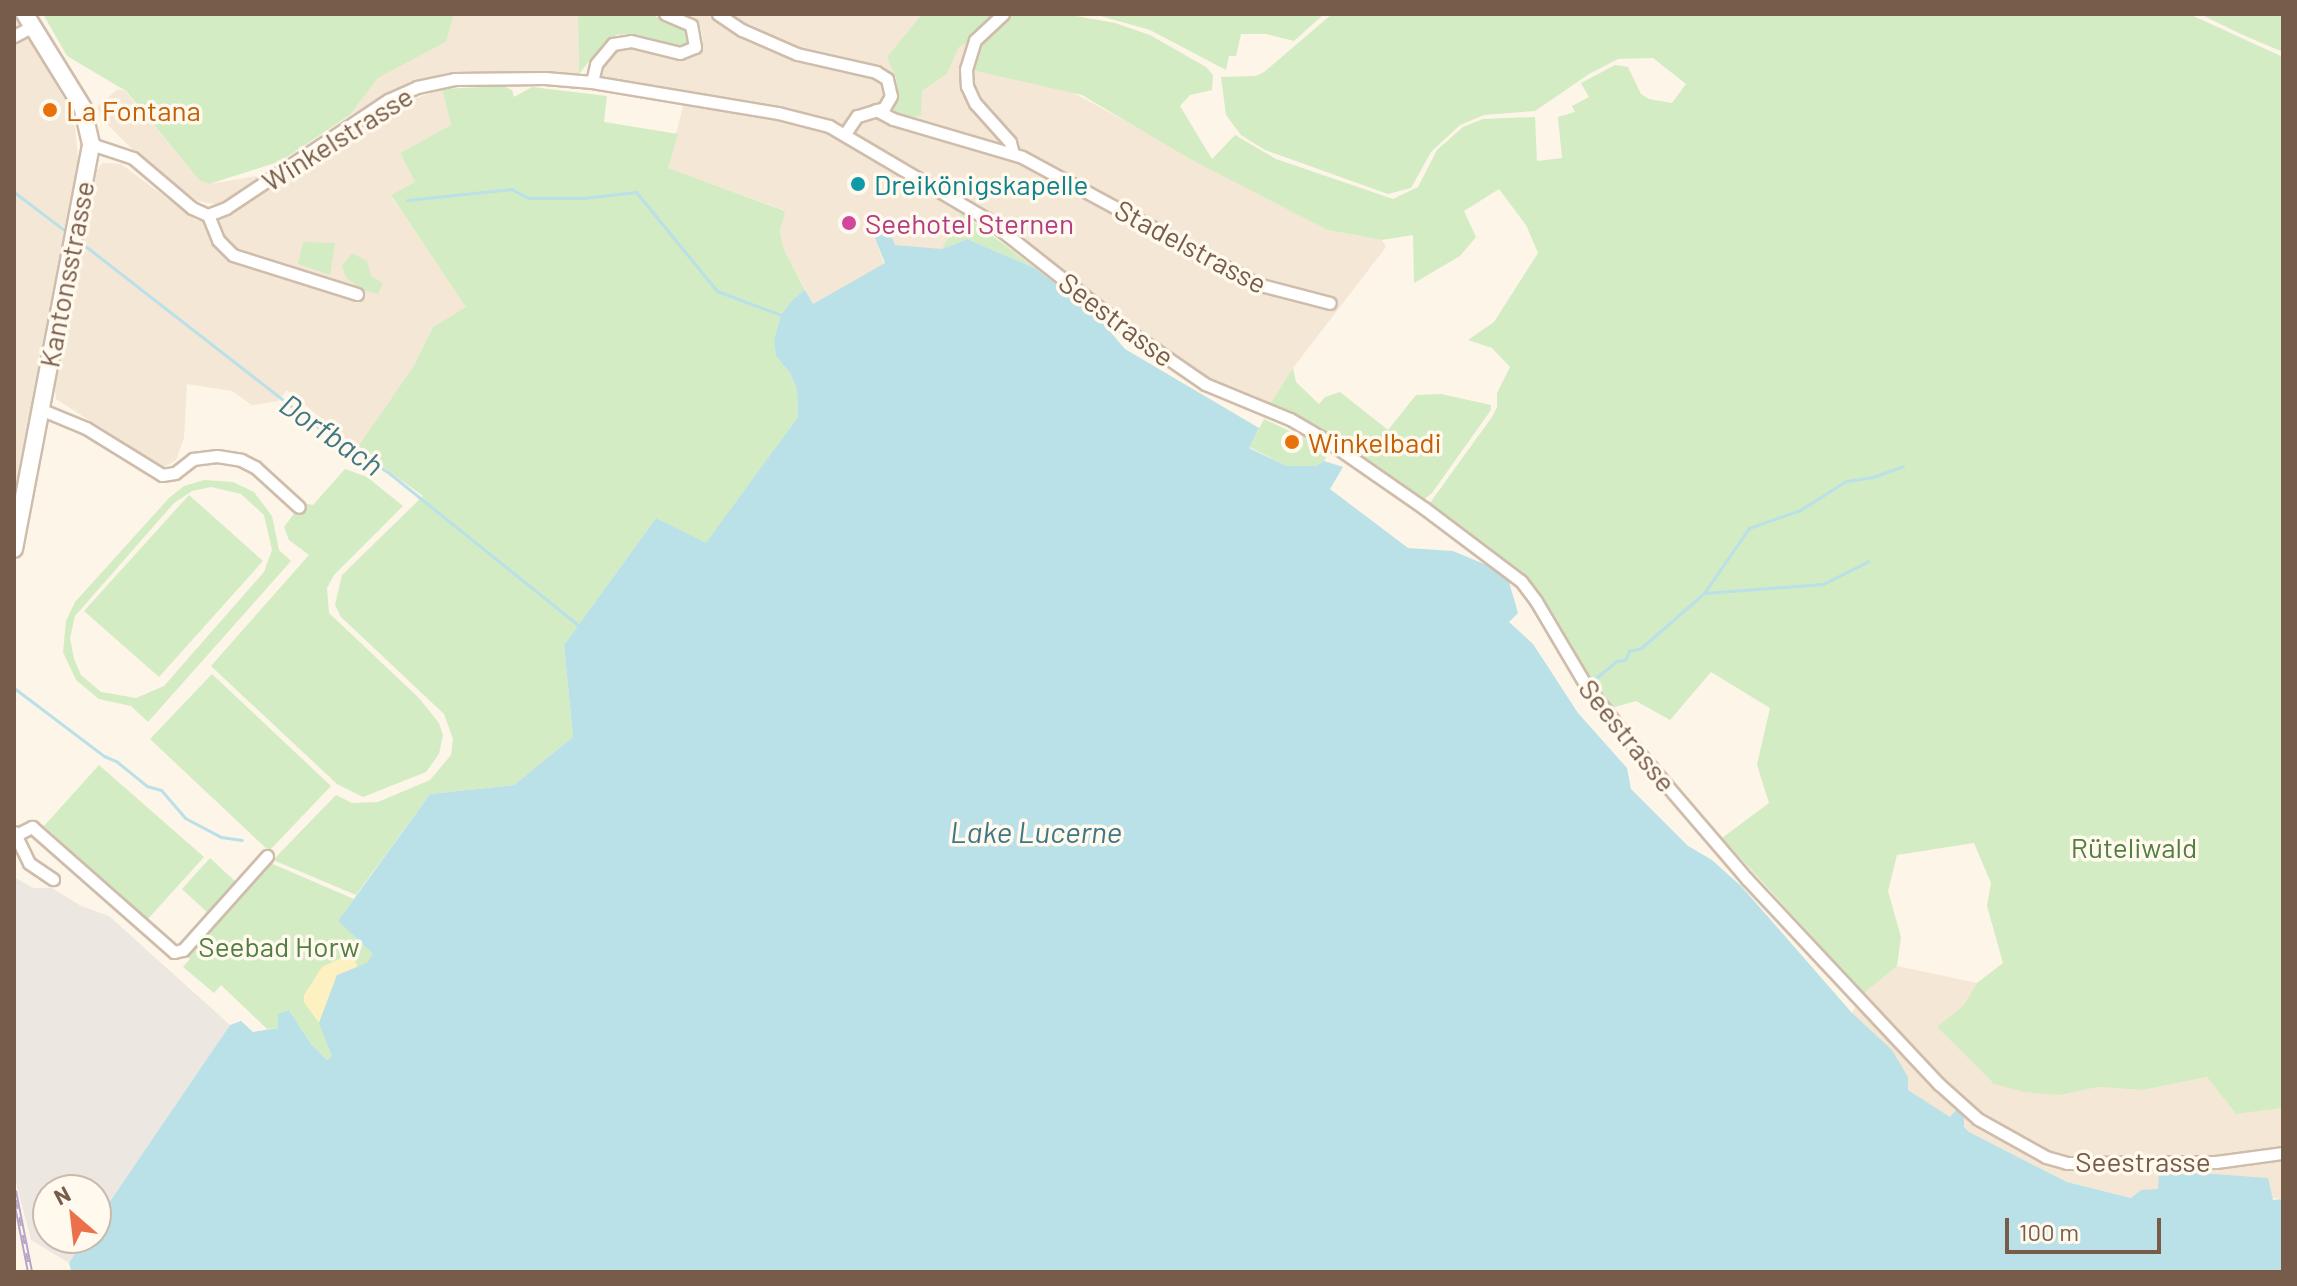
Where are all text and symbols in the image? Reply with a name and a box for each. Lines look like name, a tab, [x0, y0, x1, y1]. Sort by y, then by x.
street label: Winkelstrasse	[256, 78, 418, 198]
place label: La Fontana	[66, 93, 201, 127]
marker: La Fontana	[41, 101, 59, 119]
place label: Dreikönigskapelle	[874, 167, 1088, 201]
marker: Dreikönigskapelle	[849, 175, 867, 193]
street label: Kantonsstrasse	[31, 178, 101, 370]
street label: Stadelstrasse	[1109, 192, 1273, 300]
place label: Seehotel Sternen	[865, 206, 1074, 240]
marker: Seehotel Sternen	[840, 214, 858, 232]
street label: Seestrasse	[1053, 265, 1181, 373]
water label: Dorfbach	[273, 385, 391, 483]
place label: Winkelbadi	[1308, 425, 1442, 459]
marker: Winkelbadi	[1283, 433, 1301, 451]
street label: Seestrasse	[1572, 672, 1684, 798]
water label: Lake Lucerne	[950, 813, 1122, 849]
park label: Rüteliwald	[2071, 830, 2197, 864]
park label: Seebad Horw	[198, 929, 360, 963]
street label: Seestrasse	[2075, 1144, 2211, 1178]
north arrow	[32, 1174, 112, 1254]
text: N	[49, 1180, 74, 1209]
scale bar	[2009, 1202, 2165, 1252]
text: 100 m	[2019, 1217, 2079, 1246]

